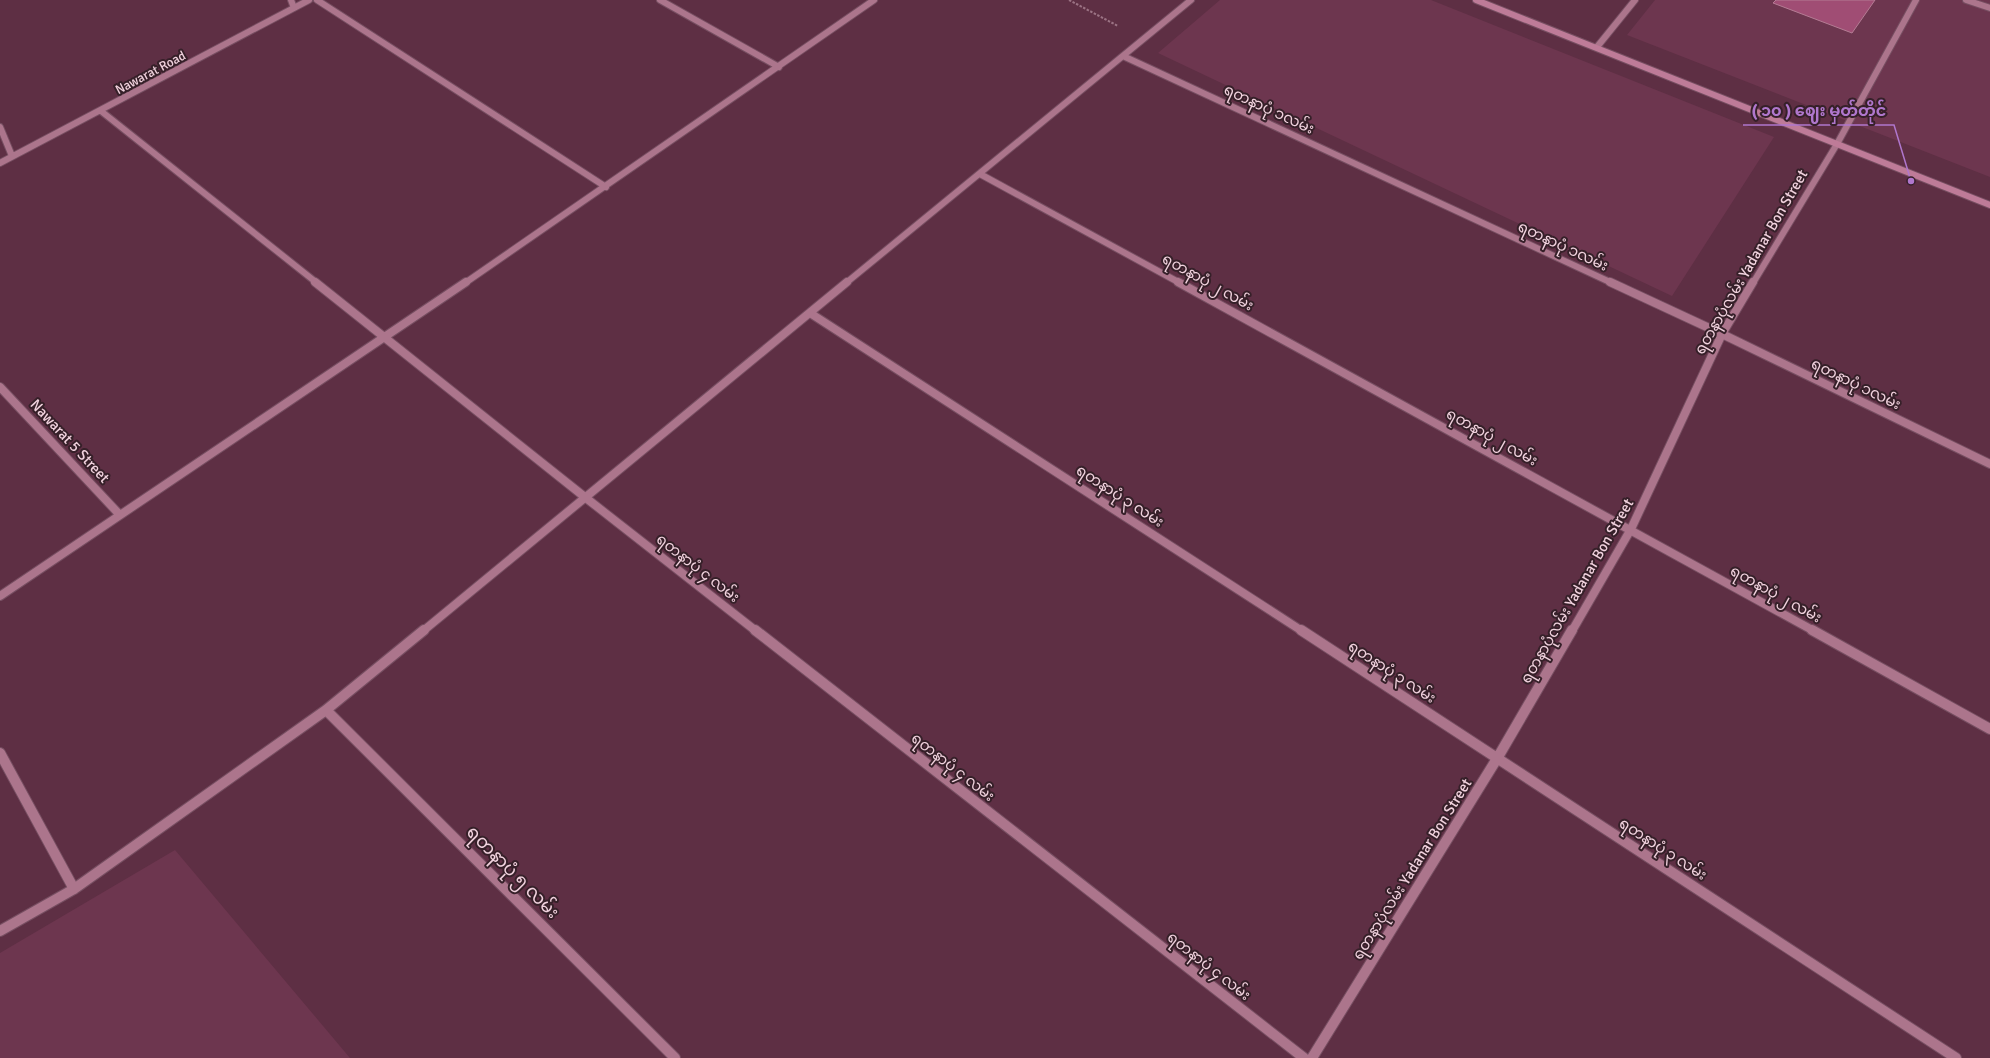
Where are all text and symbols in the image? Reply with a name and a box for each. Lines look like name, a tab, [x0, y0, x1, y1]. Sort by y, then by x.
street label: Nawarat Road	[112, 48, 189, 98]
street label: ရတနာပုံ ၁လမ်း	[1220, 79, 1317, 140]
callout: ( ၁၀ ) ဈေး မှတ်တိုင်	[1743, 97, 1894, 125]
text: ( ၁၀ ) ဈေး မှတ်တိုင်	[1752, 99, 1886, 124]
street label: ရတနာပုံလမ်း Yadanar Bon Street	[1690, 166, 1814, 359]
street label: ရတနာပုံ ၁လမ်း	[1514, 216, 1611, 277]
street label: ရတနာပုံ ၂ လမ်း	[1158, 249, 1257, 317]
street label: ရတနာပုံ ၁လမ်း	[1807, 354, 1904, 416]
street label: Nawarat 5 Street	[27, 395, 113, 487]
street label: ရတနာပုံ ၂ လမ်း	[1442, 404, 1541, 472]
street label: ရတနာပုံ ၃ လမ်း	[1071, 460, 1168, 534]
street label: ရတနာပုံလမ်း Yadanar Bon Street	[1516, 495, 1640, 688]
street label: ရတနာပုံ ၄ လမ်း	[651, 529, 744, 608]
street label: ရတနာပုံ ၂ လမ်း	[1726, 561, 1825, 629]
street label: ရတနာပုံ ၃ လမ်း	[1343, 636, 1440, 710]
street label: ရတနာပုံ ၄ လမ်း	[906, 728, 999, 807]
street label: ရတနာပုံလမ်း Yadanar Bon Street	[1348, 775, 1478, 965]
street label: ရတနာပုံ ၃ လမ်း	[1614, 813, 1711, 887]
street label: ရတနာပုံ ၅ လမ်း	[459, 820, 565, 926]
street label: ရတနာပုံ ၄ လမ်း	[1162, 927, 1255, 1006]

